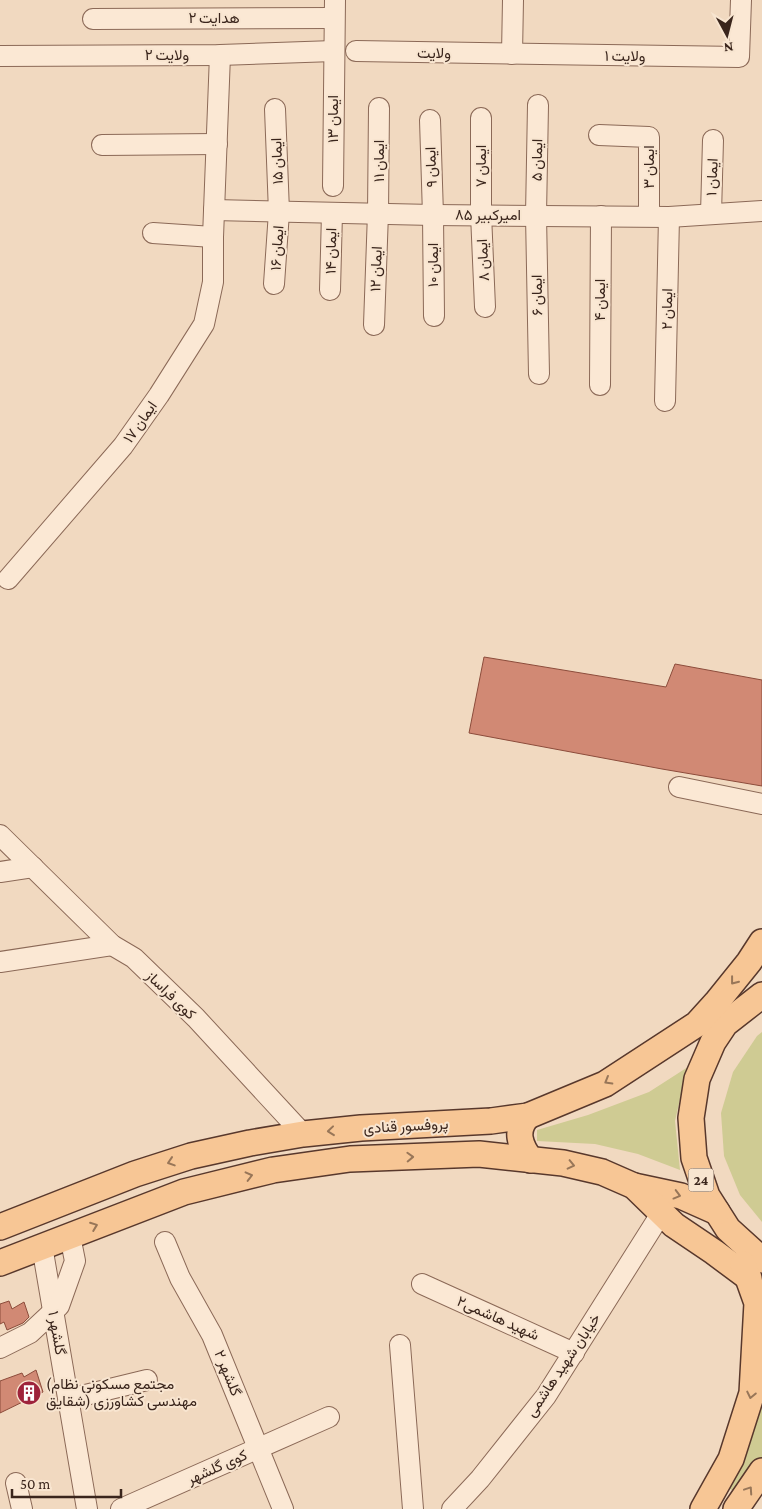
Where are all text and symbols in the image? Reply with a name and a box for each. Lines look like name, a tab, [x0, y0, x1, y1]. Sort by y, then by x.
street label: هدایت ۲	[188, 10, 240, 27]
north arrow	[702, 10, 752, 60]
text: N	[722, 39, 734, 56]
street label: ولایت	[417, 45, 451, 62]
street label: ولایت ۲	[145, 47, 189, 64]
street label: ولایت ۱	[604, 48, 646, 65]
street label: ایمان ۱۳	[325, 95, 342, 143]
street label: ایمان ۱۵	[268, 137, 287, 185]
street label: ایمان ۵	[529, 139, 546, 181]
street label: ایمان ۱۱	[371, 140, 388, 182]
street label: ایمان ۷	[473, 145, 490, 187]
street label: ایمان ۳	[641, 145, 658, 189]
street label: ایمان ۹	[422, 146, 441, 188]
street label: ایمان ۱	[703, 158, 722, 196]
street label: امیرکبیر ۸۵	[455, 207, 521, 224]
street label: ایمان ۱۶	[267, 225, 288, 271]
street label: ایمان ۱۴	[323, 228, 340, 274]
street label: ایمان ۸	[474, 238, 493, 282]
street label: ایمان ۱۰	[425, 243, 442, 287]
street label: ایمان ۱۲	[367, 246, 386, 292]
street label: ایمان ۶	[529, 274, 546, 316]
street label: ایمان ۴	[592, 279, 609, 321]
street label: ایمان ۲	[659, 288, 676, 330]
street label: ایمان ۱۷	[120, 398, 161, 446]
street label: کوی فراساز	[141, 967, 199, 1024]
one-way arrow	[731, 975, 739, 984]
one-way arrow	[604, 1075, 613, 1085]
street label: پروفسور قنادی	[363, 1116, 449, 1138]
one-way arrow	[326, 1125, 334, 1136]
one-way arrow	[406, 1152, 414, 1162]
one-way arrow	[168, 1156, 176, 1166]
one-way arrow	[567, 1159, 576, 1170]
road number: 24	[688, 1168, 714, 1192]
one-way arrow	[244, 1171, 253, 1182]
one-way arrow	[672, 1190, 680, 1200]
one-way arrow	[90, 1222, 98, 1232]
street label: شهید هاشمی۲	[454, 1293, 542, 1345]
street label: گلشهر ۱	[44, 1310, 69, 1357]
street label: خیابان شهید هاشمی	[523, 1310, 605, 1421]
street label: گلشهر ۲	[211, 1348, 245, 1399]
place label: (مجتمع مسکونی نظام مهندسی کشاورزی (شقایق	[46, 1376, 197, 1411]
building icon: (مجتمع مسکونی نظام مهندسی کشاورزی (شقایق	[16, 1380, 42, 1406]
one-way arrow	[746, 1390, 757, 1399]
street label: کوی گلشهر	[184, 1447, 251, 1490]
scale bar	[12, 1466, 121, 1498]
text: 50 m	[20, 1476, 50, 1492]
one-way arrow	[743, 1486, 752, 1496]

